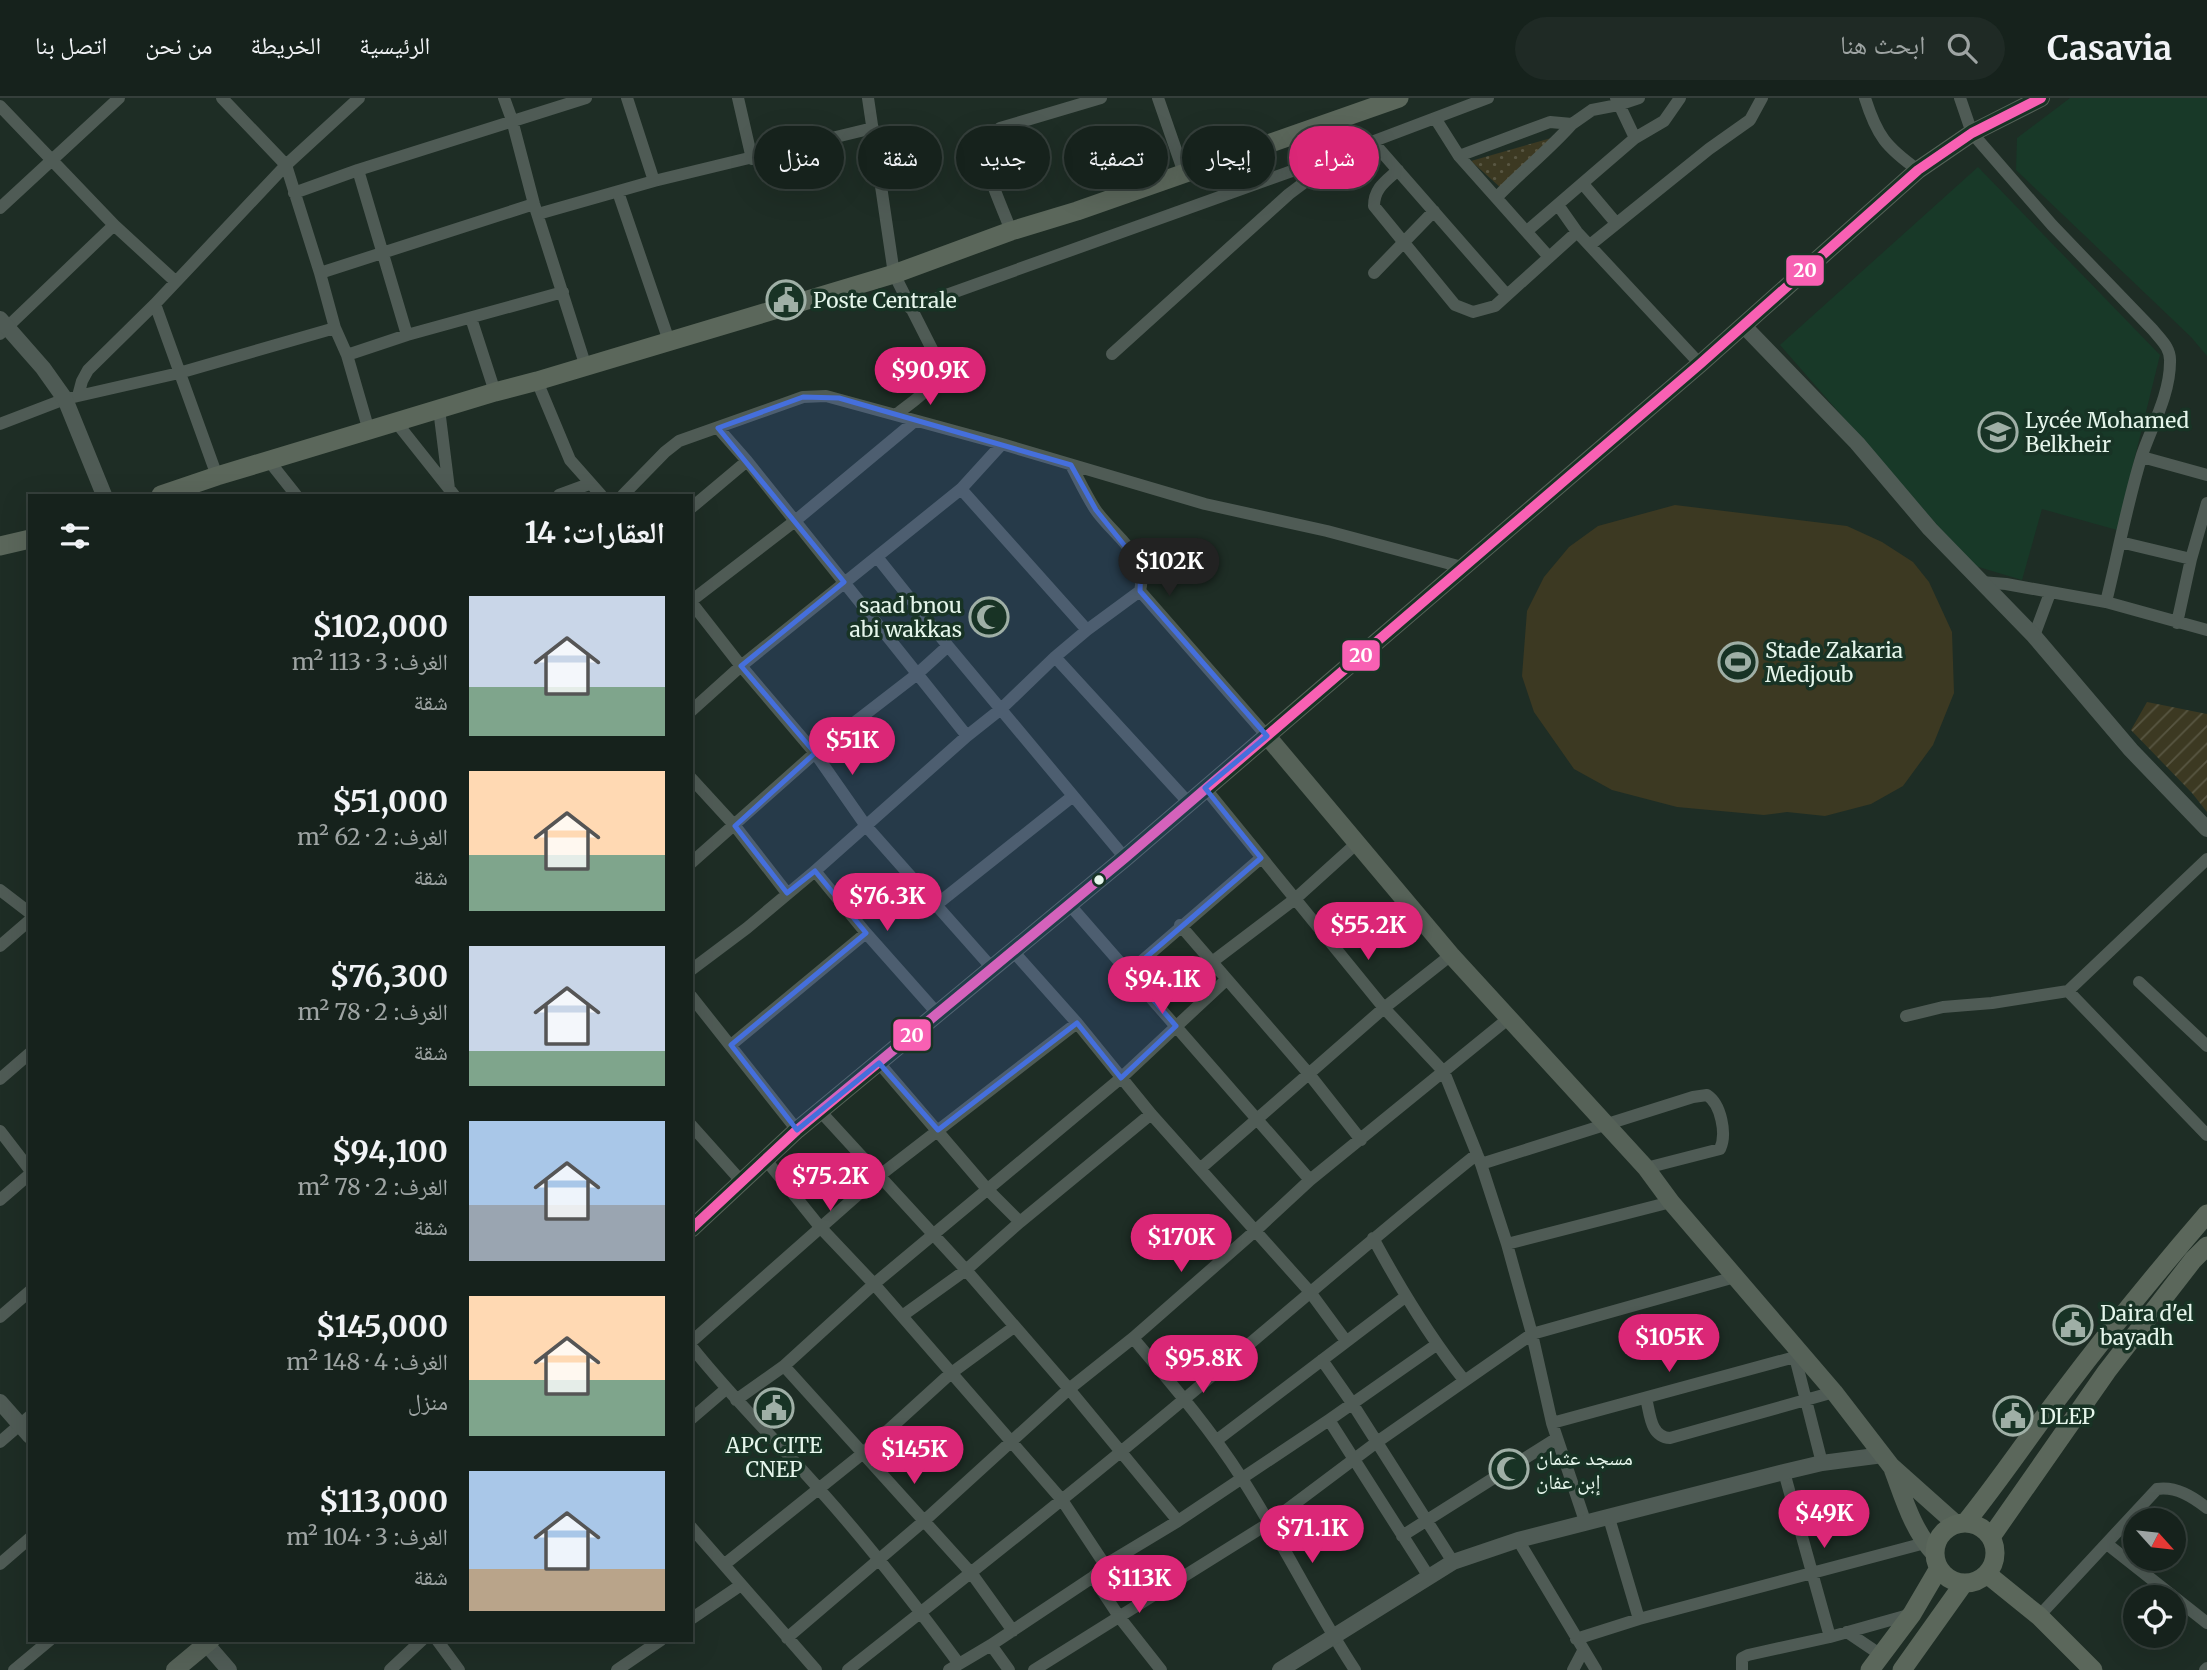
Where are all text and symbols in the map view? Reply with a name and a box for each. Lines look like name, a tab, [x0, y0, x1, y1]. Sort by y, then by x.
search box	[1515, 17, 2005, 80]
text: ابحث هنا	[1840, 28, 1925, 61]
text: Casavia	[2047, 28, 2172, 69]
icon: search	[1943, 29, 1981, 67]
text: اتصل بنا	[35, 30, 107, 61]
text: من نحن	[145, 30, 212, 61]
text: الخريطة	[250, 30, 321, 61]
text: الرئيسية	[359, 30, 430, 61]
chip: منزل	[754, 126, 844, 189]
chip: شقة	[858, 126, 942, 189]
chip: جديد	[956, 126, 1050, 189]
chip: تصفية	[1064, 126, 1168, 189]
chip: إيجار	[1182, 126, 1275, 189]
chip: شراء	[1289, 126, 1379, 189]
line badge: 20	[1785, 254, 1825, 287]
text: 20	[1793, 258, 1817, 282]
public building icon: Poste Centrale	[765, 279, 807, 321]
place label: Poste Centrale	[813, 287, 957, 314]
pin: $90.9K	[873, 348, 987, 407]
text: $90.9K	[891, 355, 969, 384]
place label: Lycée Mohamed Belkheir	[2025, 407, 2189, 458]
school or university icon: Lycée Mohamed Belkheir	[1977, 411, 2019, 453]
text: العقارات: 14	[525, 513, 665, 551]
icon: filters	[56, 517, 94, 555]
pin: $102K	[1120, 538, 1218, 598]
text: $102K	[1134, 546, 1204, 575]
place label: saad bnou abi wakkas	[849, 592, 962, 643]
mosque icon: saad bnou abi wakkas	[968, 596, 1010, 638]
text: $102,000	[312, 607, 448, 645]
icon: home	[525, 624, 609, 708]
place label: Stade Zakaria Medjoub	[1765, 637, 1903, 688]
line badge: 20	[1341, 639, 1381, 672]
sports icon: Stade Zakaria Medjoub	[1717, 641, 1759, 683]
text: 20	[1349, 643, 1373, 667]
text: الغرف: 3 · 113 m²	[292, 647, 448, 676]
text: شقة	[414, 687, 448, 716]
pin: $51K	[811, 718, 893, 777]
text: $51K	[825, 725, 879, 754]
text: $51,000	[332, 782, 448, 820]
icon: home	[525, 799, 609, 883]
text: الغرف: 2 · 62 m²	[297, 822, 448, 851]
text: شقة	[414, 862, 448, 891]
unlabelled marker	[1092, 873, 1106, 887]
pin: $76.3K	[830, 874, 944, 933]
text: $76.3K	[849, 881, 925, 910]
pin: $55.2K	[1311, 902, 1425, 962]
text: $55.2K	[1330, 910, 1406, 939]
pin: $94.1K	[1105, 956, 1219, 1016]
text: $76,300	[330, 957, 448, 995]
text: $94.1K	[1124, 964, 1200, 993]
icon: home	[525, 974, 609, 1058]
text: الغرف: 2 · 78 m²	[298, 997, 448, 1026]
line badge: 20	[892, 1018, 932, 1052]
text: 20	[900, 1023, 924, 1047]
text: شقة	[414, 1037, 448, 1066]
text: $94,100	[332, 1132, 448, 1170]
icon: home	[525, 1149, 609, 1233]
pin: $75.2K	[773, 1154, 887, 1213]
text: $75.2K	[791, 1161, 869, 1190]
text: الغرف: 2 · 78 m²	[298, 1172, 448, 1201]
text: شقة	[414, 1212, 448, 1241]
pin: $170K	[1132, 1214, 1230, 1274]
text: $170K	[1147, 1222, 1215, 1251]
place label: Daira d'el bayadh	[2099, 1300, 2194, 1351]
public building icon: Daira d'el bayadh	[2052, 1304, 2094, 1346]
text: $145,000	[316, 1307, 448, 1345]
pin: $105K	[1620, 1314, 1718, 1374]
text: $105K	[1634, 1322, 1704, 1351]
icon: home	[525, 1324, 609, 1408]
pin: $95.8K	[1146, 1336, 1260, 1395]
text: $95.8K	[1164, 1343, 1242, 1372]
text: الغرف: 4 · 148 m²	[286, 1347, 448, 1376]
text: منزل	[408, 1387, 448, 1416]
public building icon: APC CITE CNEP	[753, 1387, 795, 1429]
public building icon: DLEP	[1992, 1395, 2034, 1437]
place label: DLEP	[2040, 1403, 2095, 1430]
pin: $145K	[865, 1426, 963, 1486]
place label: APC CITE CNEP	[725, 1432, 823, 1483]
text: $145K	[880, 1434, 948, 1463]
place label: مسجد عثمان إبن عفان	[1536, 1444, 1633, 1496]
mosque icon: مسجد عثمان إبن عفان	[1488, 1448, 1530, 1490]
text: $113,000	[319, 1482, 448, 1520]
pin: $49K	[1783, 1490, 1865, 1550]
text: $49K	[1794, 1498, 1854, 1527]
icon: home	[525, 1499, 609, 1583]
pin: $71.1K	[1255, 1506, 1369, 1565]
north arrow	[2123, 1508, 2186, 1572]
map controls	[2123, 1508, 2186, 1648]
text: $71.1K	[1276, 1513, 1348, 1542]
text: الغرف: 3 · 104 m²	[286, 1522, 448, 1551]
pin: $113K	[1090, 1556, 1188, 1615]
text: شقة	[414, 1562, 448, 1591]
text: $113K	[1107, 1563, 1171, 1592]
button: locate	[2123, 1585, 2186, 1648]

